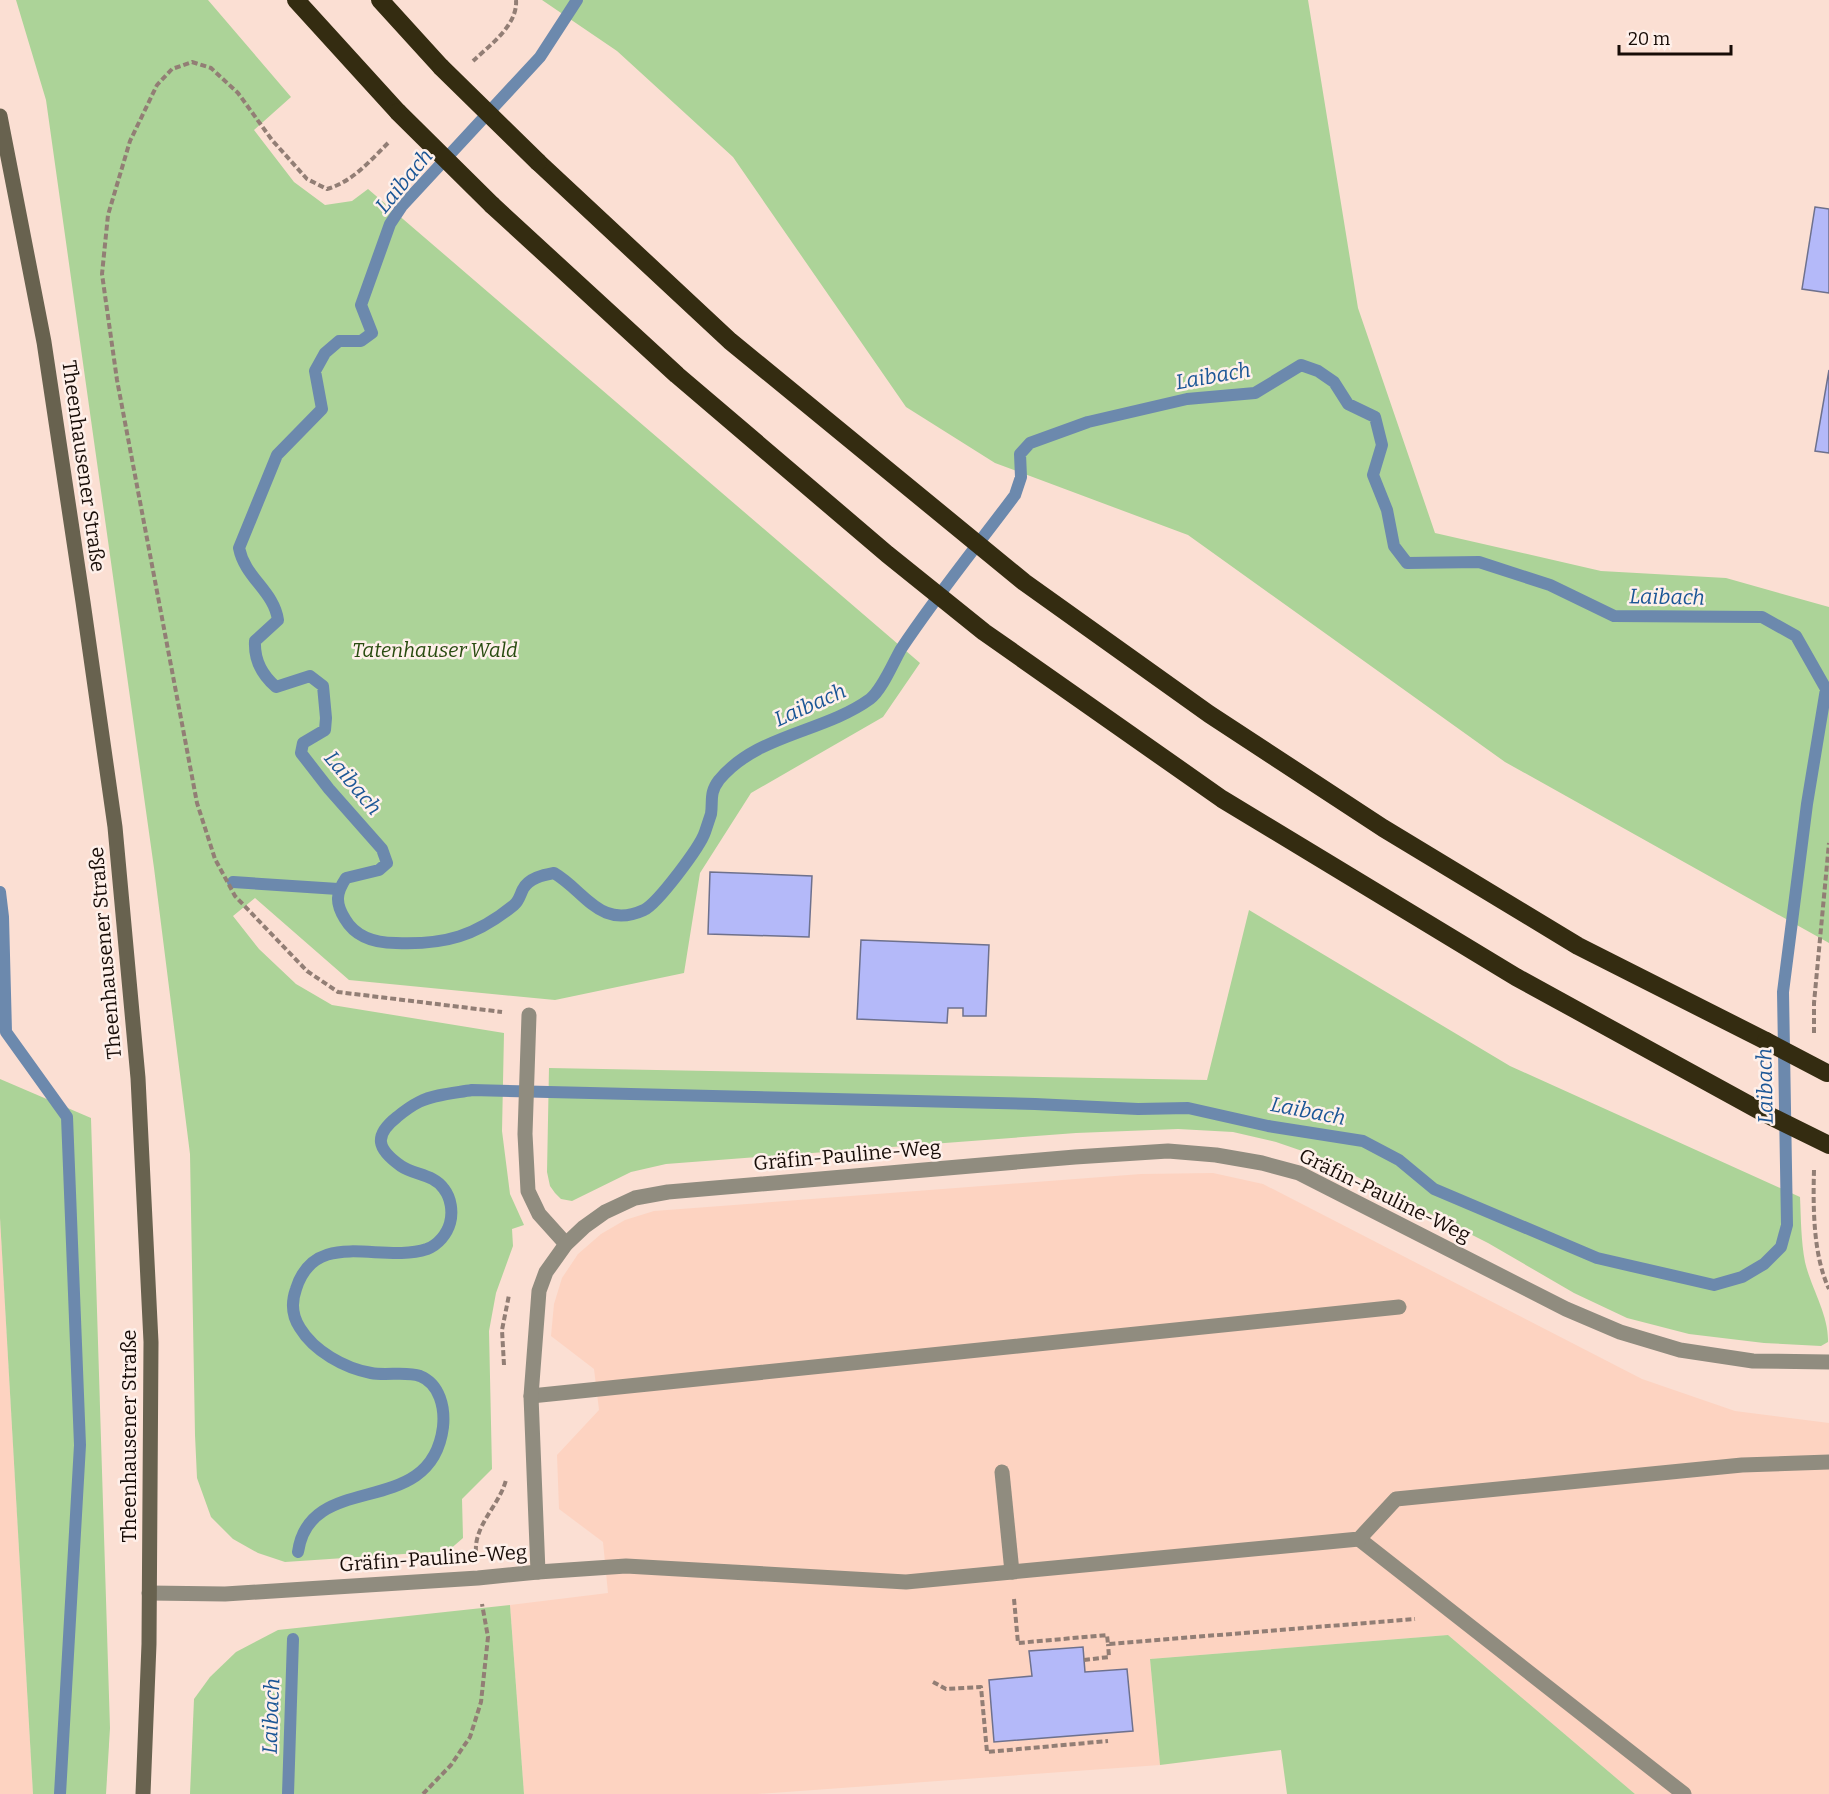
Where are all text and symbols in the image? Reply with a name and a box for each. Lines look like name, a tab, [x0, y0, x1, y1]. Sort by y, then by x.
scale bar	[1619, 18, 1732, 56]
text: 20 m	[1628, 28, 1670, 50]
water label: Laibach	[370, 144, 438, 218]
water label: Laibach	[1173, 357, 1253, 395]
street label: Theenhausener Straße	[57, 359, 111, 573]
water label: Laibach	[1629, 583, 1705, 611]
park label: Tatenhauser Wald	[352, 638, 518, 662]
water label: Laibach	[770, 678, 850, 732]
water label: Laibach	[319, 746, 387, 820]
street label: Theenhausener Straße	[84, 846, 126, 1060]
water label: Laibach	[1751, 1048, 1779, 1124]
water label: Laibach	[1268, 1091, 1348, 1131]
street label: Gräfin-Pauline-Weg	[752, 1135, 942, 1175]
street label: Gräfin-Pauline-Weg	[1295, 1143, 1475, 1247]
street label: Theenhausener Straße	[117, 1329, 141, 1543]
street label: Gräfin-Pauline-Weg	[338, 1539, 528, 1577]
water label: Laibach	[257, 1678, 285, 1754]

